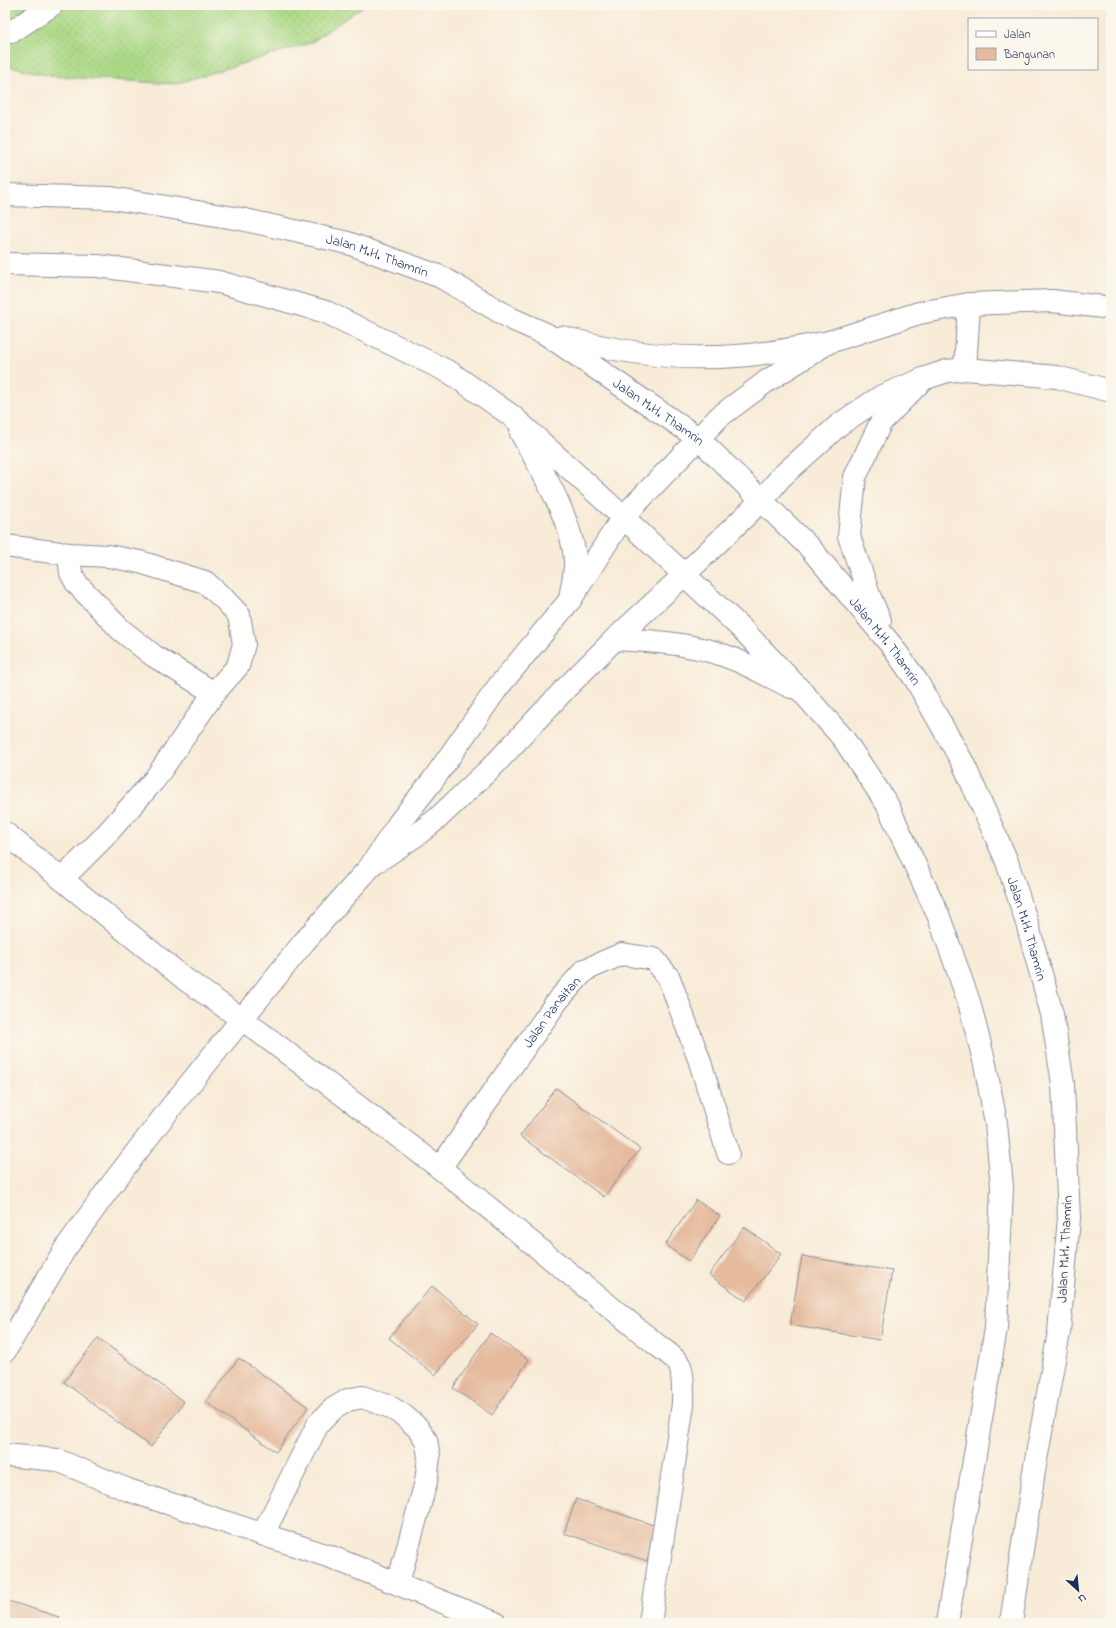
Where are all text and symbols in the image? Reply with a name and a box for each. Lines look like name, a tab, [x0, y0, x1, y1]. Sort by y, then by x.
legend	[968, 18, 1098, 70]
text: Jalan	[1004, 26, 1031, 44]
text: Bangunan	[1003, 46, 1055, 65]
street label: Jalan M.H. Thamrin	[324, 229, 431, 284]
street label: Jalan M.H. Thamrin	[608, 374, 709, 451]
street label: Jalan M.H. Thamrin	[843, 593, 926, 690]
street label: Jalan M.H. Thamrin	[1001, 874, 1051, 983]
street label: Jalan Panaitan	[518, 972, 587, 1053]
street label: Jalan M.H. Thamrin	[1052, 1195, 1079, 1303]
north arrow	[1058, 1570, 1098, 1610]
text: U	[1075, 1589, 1089, 1607]

